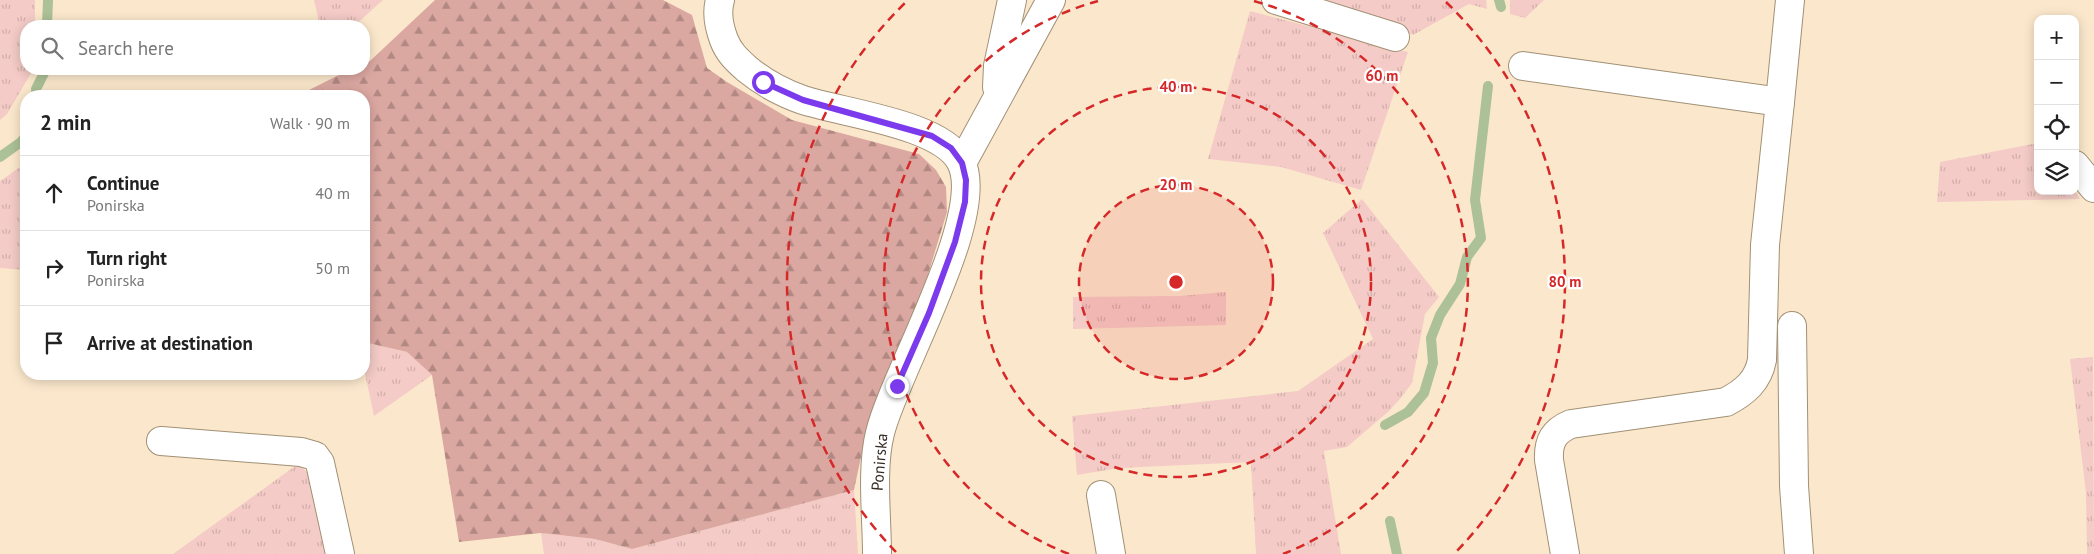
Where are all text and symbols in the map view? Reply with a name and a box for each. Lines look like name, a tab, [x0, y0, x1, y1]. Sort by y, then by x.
map controls	[2034, 15, 2079, 195]
button: +	[2034, 15, 2079, 60]
search box	[20, 20, 370, 75]
icon: search	[38, 34, 66, 62]
text: Search here	[78, 36, 174, 60]
button: −	[2034, 60, 2079, 105]
text: 60 m	[1366, 66, 1398, 85]
route start	[752, 71, 775, 94]
text: 40 m	[1160, 77, 1192, 96]
button: locate	[2034, 105, 2079, 150]
text: 2 min	[40, 109, 91, 136]
text: Walk · 90 m	[270, 113, 350, 133]
button: layers	[2034, 150, 2079, 195]
text: Continue	[87, 171, 159, 195]
text: 20 m	[1160, 175, 1192, 194]
icon: ahead	[40, 179, 68, 207]
text: 40 m	[315, 183, 350, 203]
text: Ponirska	[87, 195, 145, 215]
text: Turn right	[87, 246, 167, 270]
icon: right	[40, 254, 68, 282]
text: 50 m	[315, 258, 350, 278]
text: Ponirska	[87, 270, 145, 290]
text: 80 m	[1549, 272, 1581, 291]
centre of rings	[1167, 273, 1185, 291]
icon: arrive	[40, 329, 68, 357]
text: Arrive at destination	[87, 331, 253, 355]
route end	[886, 375, 909, 398]
street label: Ponirska	[867, 432, 891, 492]

